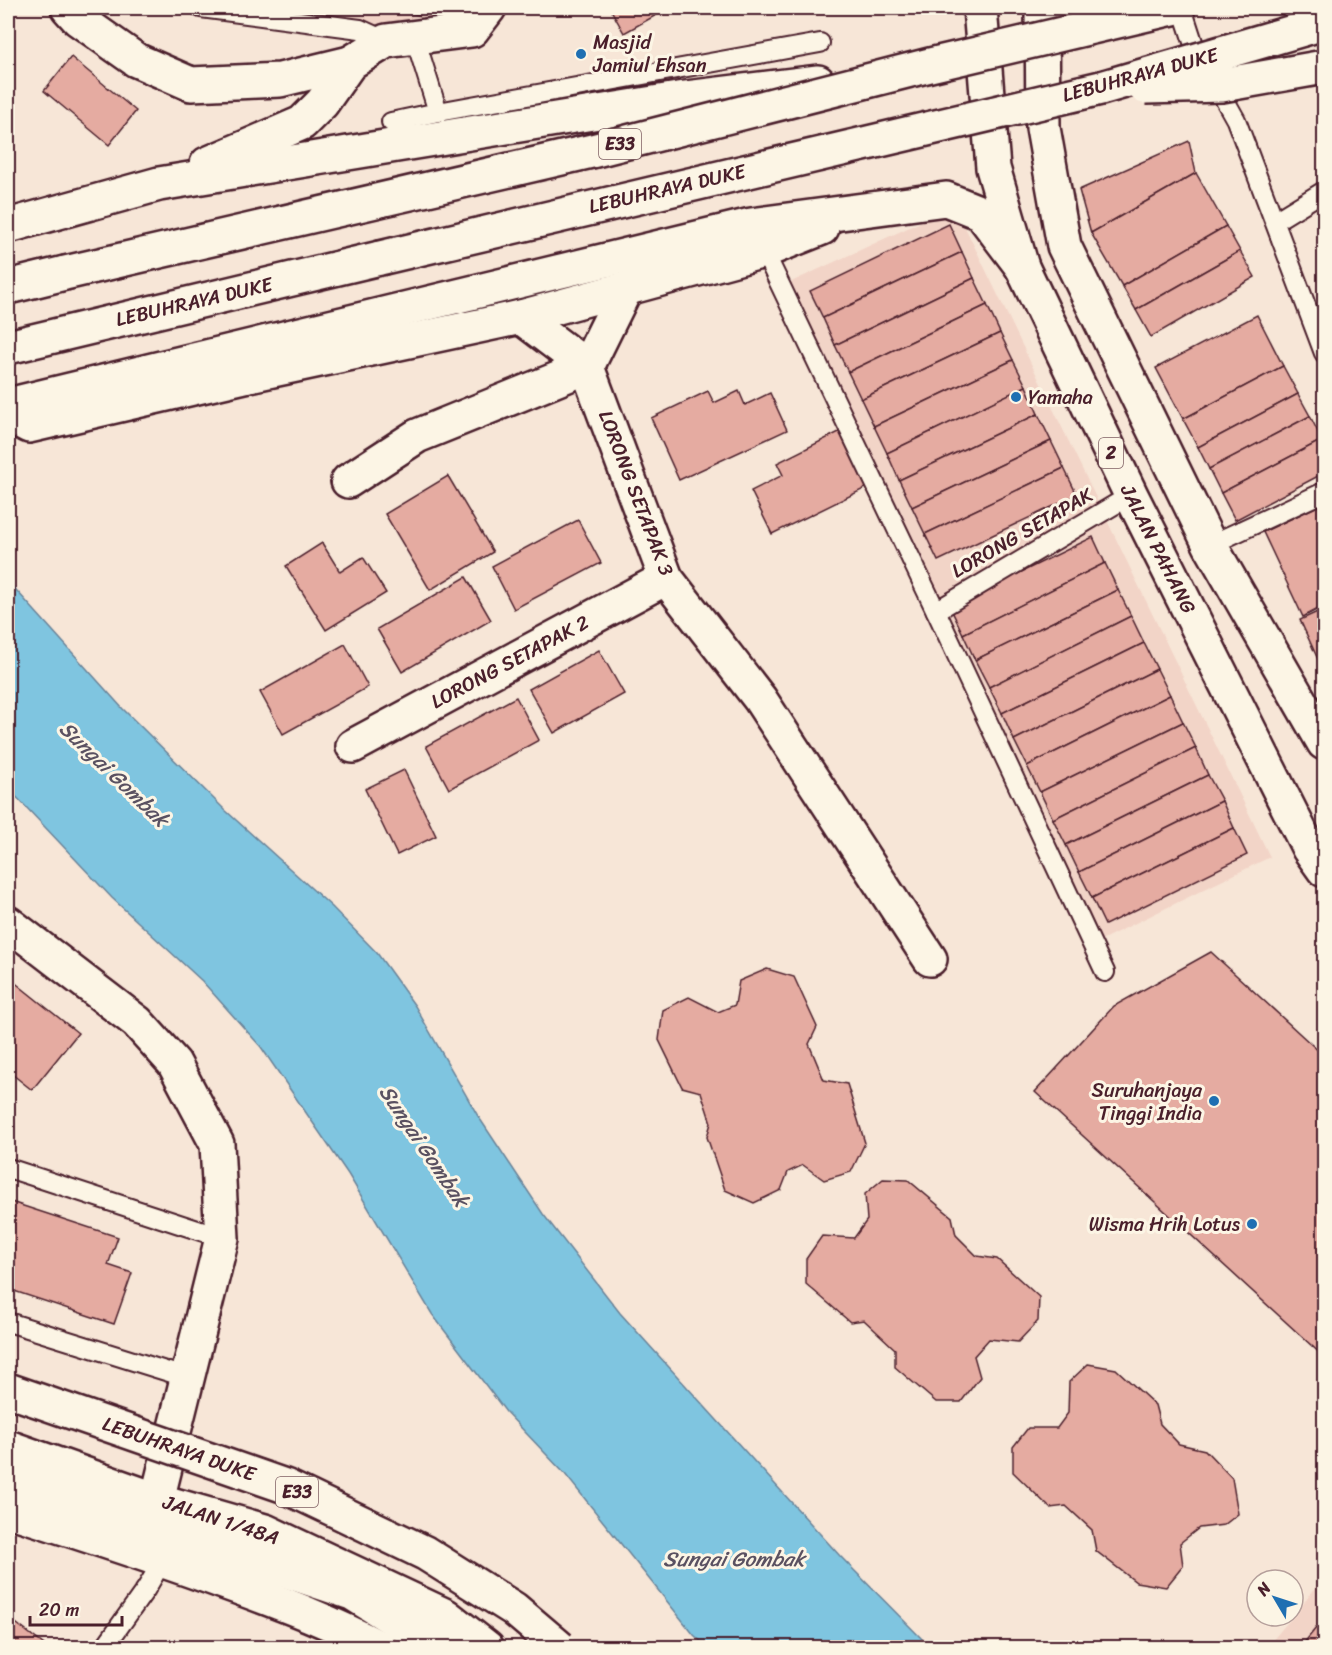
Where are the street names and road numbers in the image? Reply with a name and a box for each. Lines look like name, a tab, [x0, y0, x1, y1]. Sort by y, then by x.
street label: LEBUHRAYA DUKE	[1058, 37, 1224, 113]
road number: E33	[599, 129, 641, 159]
street label: LEBUHRAYA DUKE	[585, 154, 751, 224]
street label: LEBUHRAYA DUKE	[112, 267, 278, 337]
street label: LORONG SETAPAK 3	[588, 405, 684, 581]
road number: 2	[1099, 438, 1123, 468]
street label: JALAN PAHANG	[1110, 477, 1206, 620]
street label: LORONG SETAPAK	[944, 478, 1100, 588]
street label: LORONG SETAPAK 2	[424, 605, 596, 719]
street label: LEBUHRAYA DUKE	[98, 1406, 262, 1492]
road number: E33	[276, 1477, 318, 1507]
street label: JALAN 1/48A	[157, 1484, 284, 1555]

